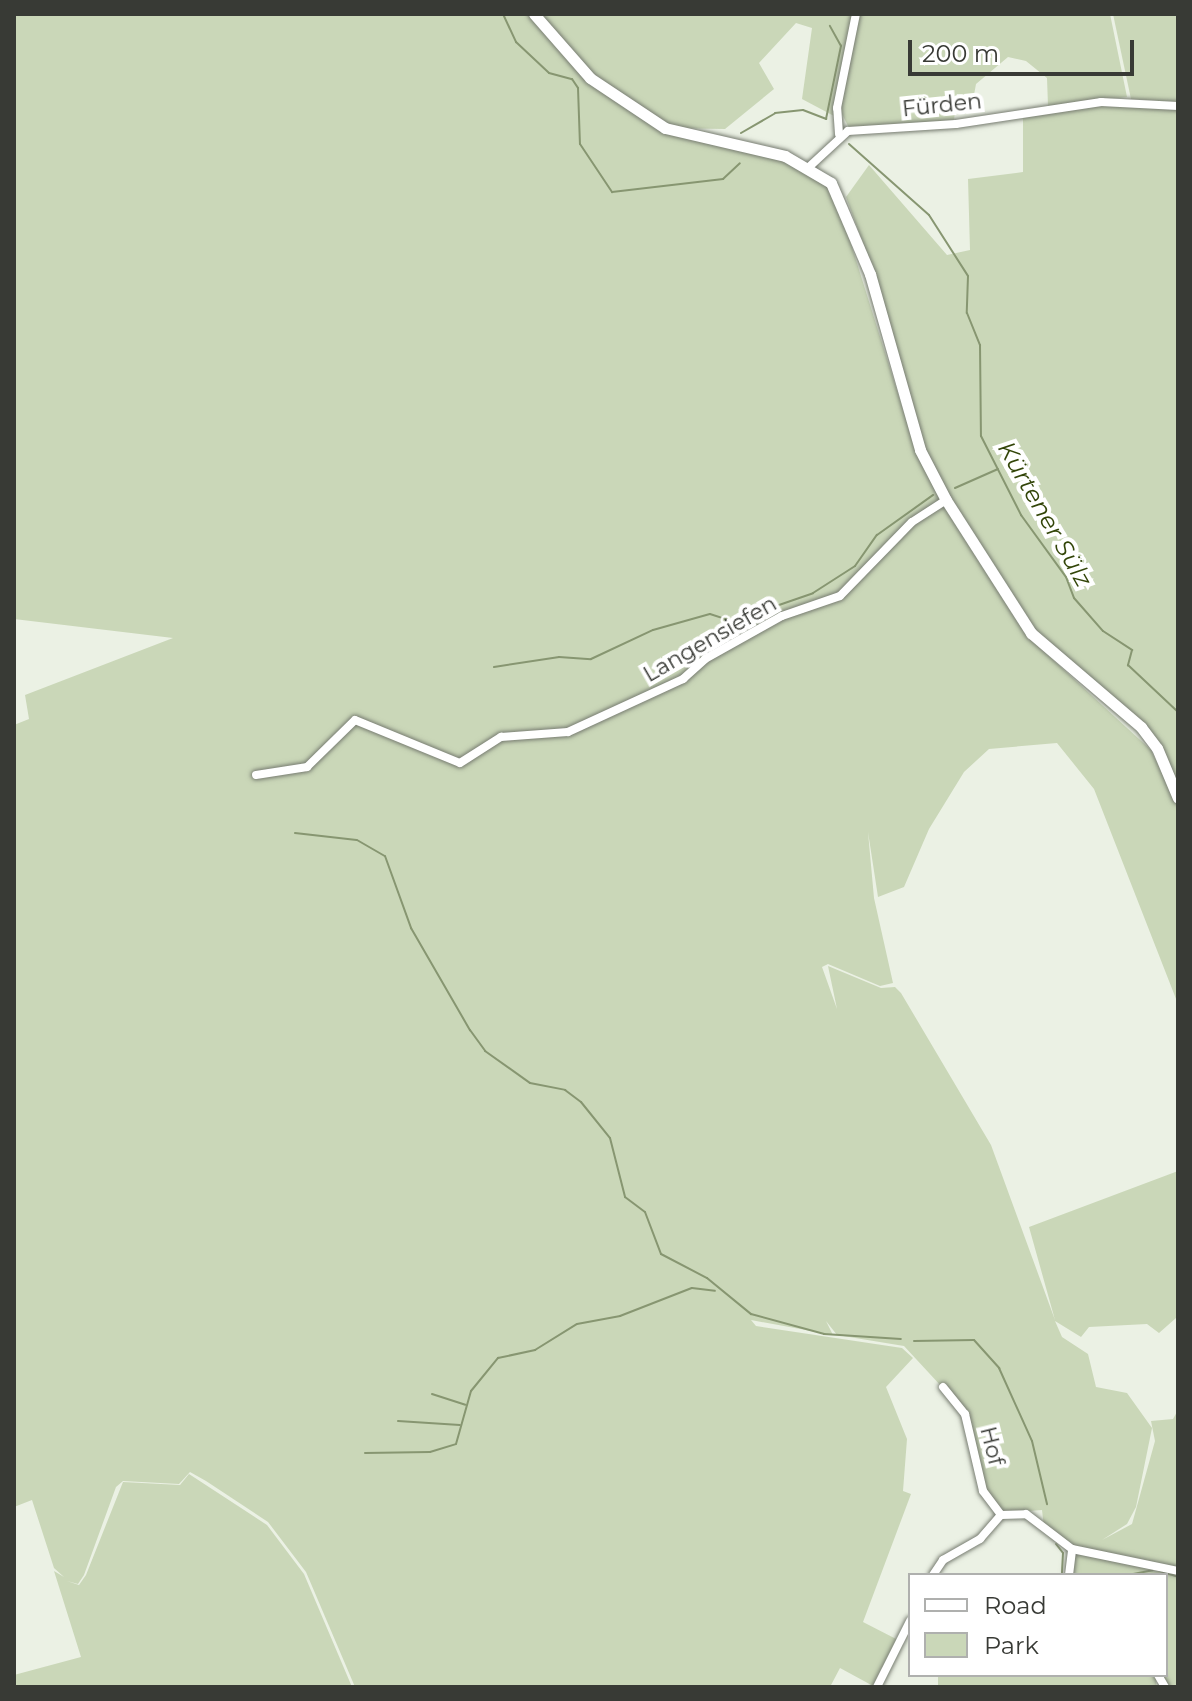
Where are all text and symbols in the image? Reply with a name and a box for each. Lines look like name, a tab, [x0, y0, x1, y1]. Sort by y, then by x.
scale bar	[912, 24, 1138, 74]
text: 200 m	[922, 39, 999, 68]
street label: Fürden	[901, 88, 983, 122]
water label: Kürtener Sülz	[992, 436, 1098, 592]
street label: Langensiefen	[639, 590, 781, 688]
street label: Hof	[974, 1424, 1010, 1468]
legend	[908, 1573, 1168, 1677]
text: Road	[984, 1591, 1047, 1620]
text: Park	[984, 1631, 1039, 1660]

